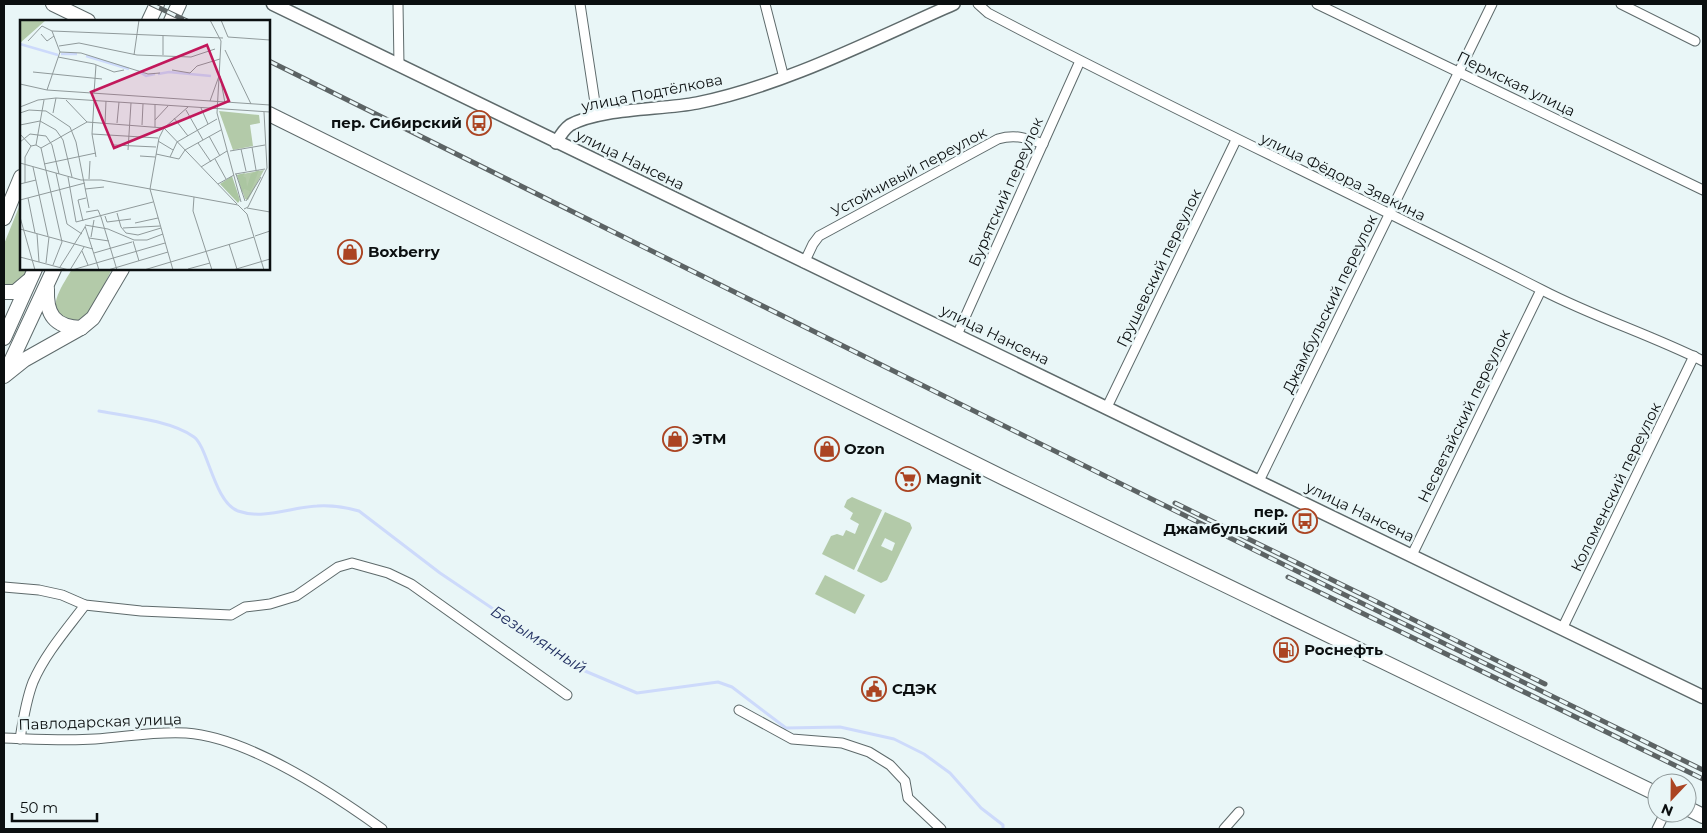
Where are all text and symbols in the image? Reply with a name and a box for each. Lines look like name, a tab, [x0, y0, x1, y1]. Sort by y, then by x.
inset map	[20, 20, 270, 270]
street label: Пермская улица	[1454, 47, 1579, 120]
street label: улица Подтёлкова	[579, 69, 724, 116]
bus stop icon: пер. Сибирский	[466, 110, 492, 136]
place label: пер. Сибирский	[331, 113, 462, 132]
street label: Бурятский переулок	[964, 114, 1047, 269]
street label: Устойчивый переулок	[828, 122, 990, 221]
street label: улица Нансена	[572, 125, 688, 194]
street label: улица Фёдора Зявкина	[1257, 128, 1429, 225]
street label: Грушевский переулок	[1112, 185, 1205, 350]
street label: Джамбульский переулок	[1278, 211, 1381, 396]
shop icon: Boxberry	[337, 239, 363, 265]
place label: Boxberry	[368, 242, 441, 261]
street label: улица Нансена	[937, 300, 1053, 369]
street label: Несветайский переулок	[1413, 326, 1514, 506]
street label: Коломенский переулок	[1566, 399, 1665, 575]
shop icon: ЭТМ	[662, 426, 688, 452]
place label: ЭТМ	[692, 429, 727, 448]
shop icon: Ozon	[814, 436, 840, 462]
place label: Ozon	[844, 439, 885, 458]
supermarket icon: Magnit	[895, 466, 921, 492]
place label: Magnit	[926, 469, 982, 488]
street label: улица Нансена	[1302, 477, 1418, 546]
place label: пер. Джамбульский	[1163, 502, 1288, 538]
bus stop icon: пер. Джамбульский	[1292, 508, 1318, 534]
water label: Безымянный	[487, 601, 590, 677]
fuel station icon: Роснефть	[1273, 637, 1299, 663]
place label: Роснефть	[1304, 640, 1383, 659]
public building icon: СДЭК	[861, 676, 887, 702]
place label: СДЭК	[892, 679, 937, 698]
street label: Павлодарская улица	[18, 709, 182, 734]
north arrow	[1647, 773, 1697, 823]
scale bar	[12, 790, 98, 822]
text: 50 m	[20, 798, 58, 817]
text: N	[1659, 800, 1676, 821]

